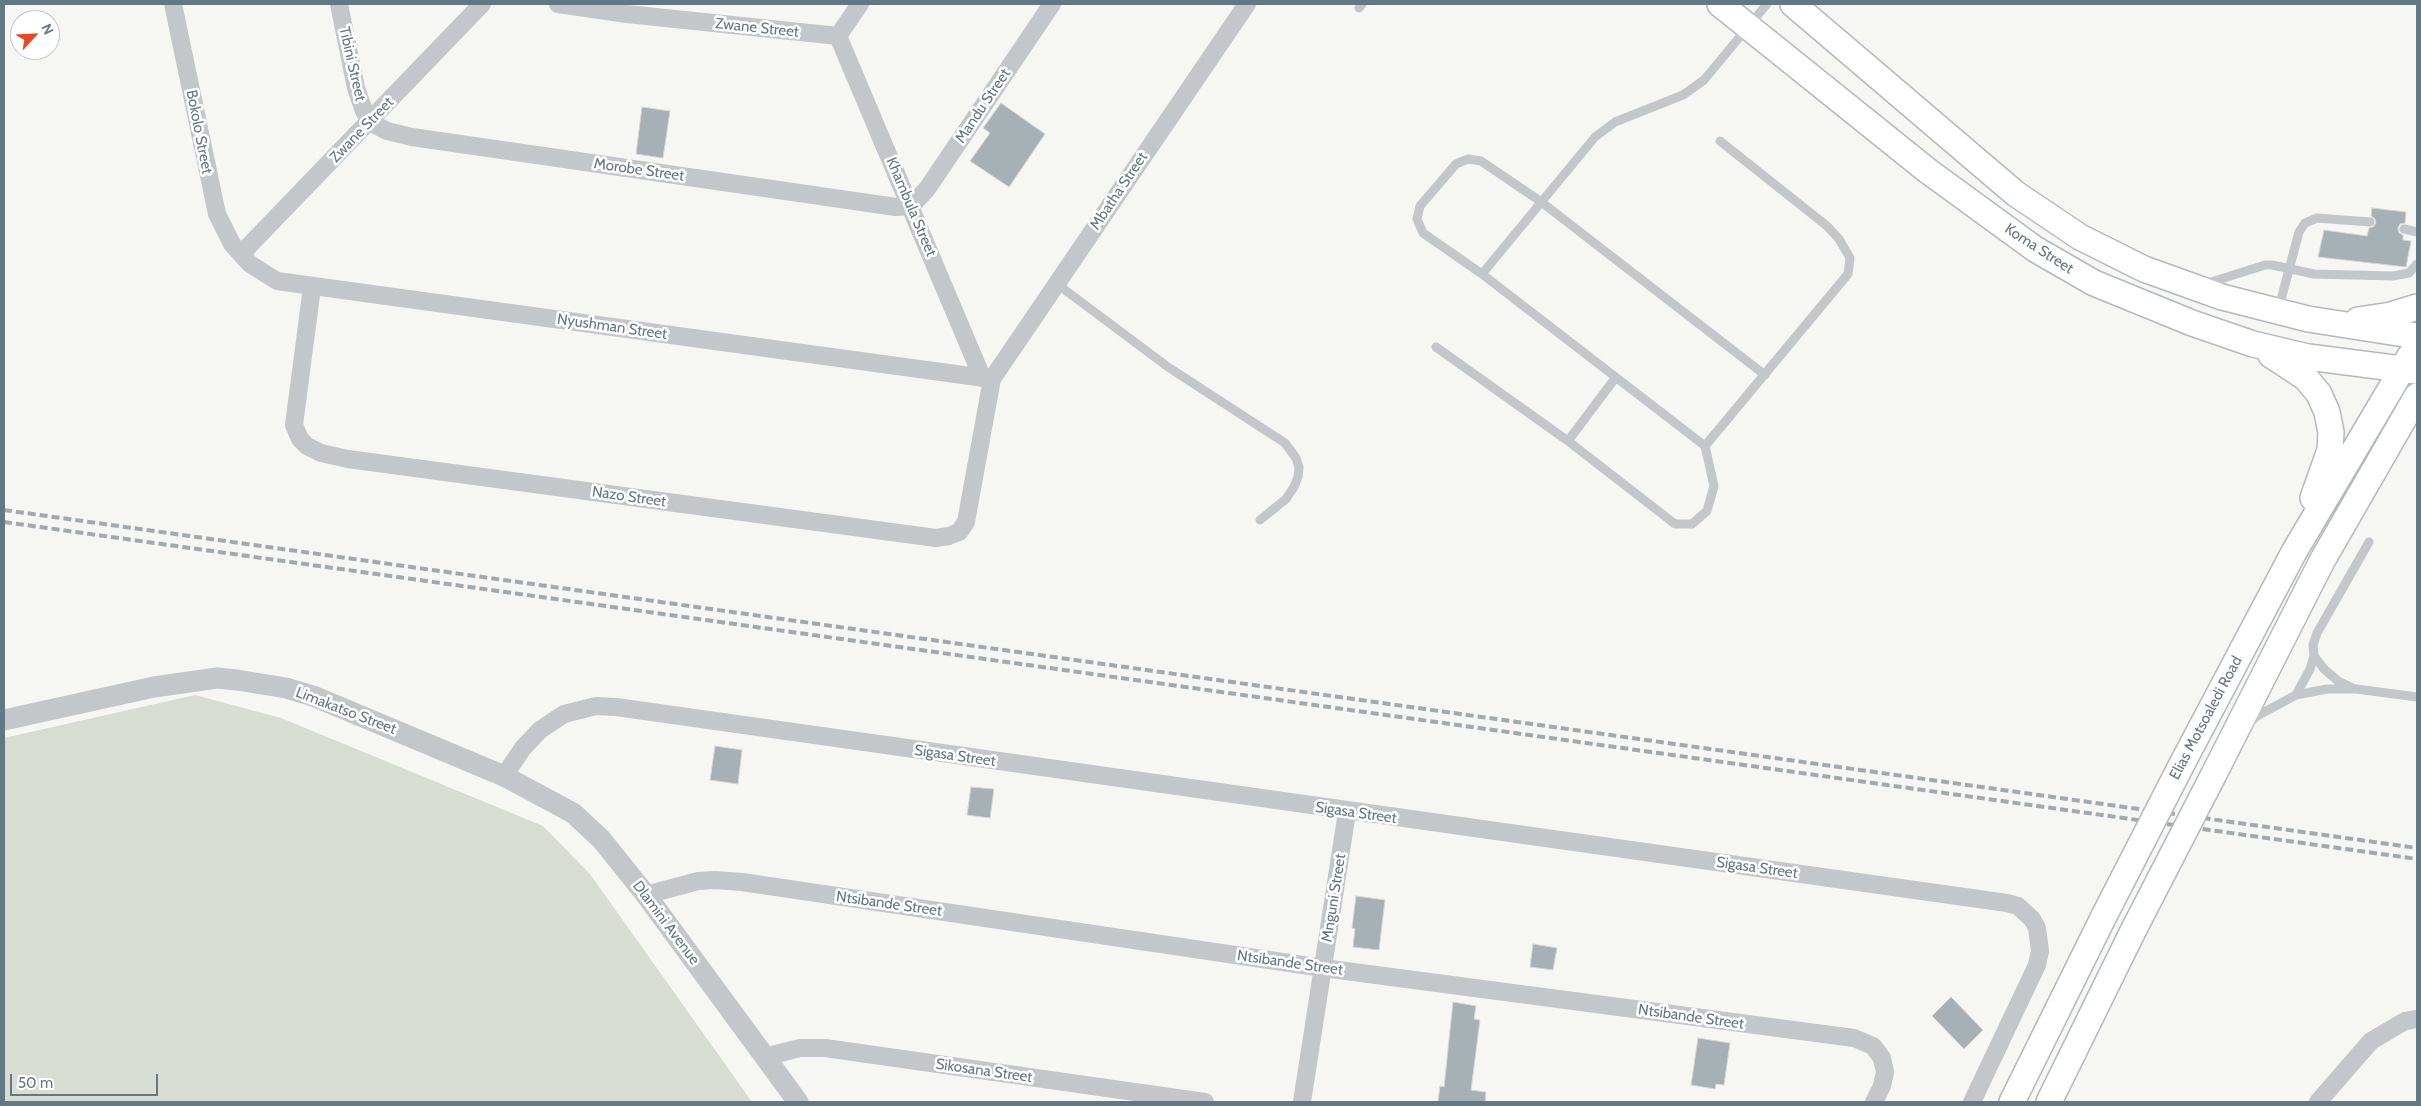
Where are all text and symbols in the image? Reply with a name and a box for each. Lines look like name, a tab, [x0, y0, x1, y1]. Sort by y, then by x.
north arrow	[10, 10, 60, 60]
street label: Zwane Street	[714, 15, 800, 41]
text: N	[37, 21, 58, 37]
street label: Tibini Street	[335, 25, 369, 103]
street label: Mandu Street	[952, 65, 1014, 147]
street label: Bokolo Street	[182, 88, 216, 176]
street label: Zwane Street	[326, 94, 398, 166]
street label: Mbatha Street	[1086, 149, 1152, 233]
street label: Morobe Street	[593, 155, 685, 185]
street label: Khambula Street	[882, 155, 940, 259]
street label: Koma Street	[2001, 220, 2077, 278]
street label: Nyushman Street	[556, 310, 668, 344]
street label: Nazo Street	[591, 483, 667, 511]
street label: Elias Motsoaledi Road	[2166, 653, 2246, 783]
street label: Limakatso Street	[293, 684, 399, 738]
street label: Sigasa Street	[913, 741, 997, 771]
street label: Sigasa Street	[1314, 798, 1398, 828]
street label: Mnguni Street	[1318, 853, 1350, 943]
street label: Sigasa Street	[1715, 853, 1799, 883]
street label: Dlamini Avenue	[629, 878, 703, 968]
street label: Ntsibande Street	[835, 888, 943, 920]
street label: Ntsibande Street	[1236, 947, 1344, 979]
street label: Ntsibande Street	[1637, 1001, 1745, 1033]
street label: Sikosana Street	[935, 1055, 1033, 1087]
scale bar	[12, 1064, 160, 1096]
text: 50 m	[18, 1074, 53, 1092]

